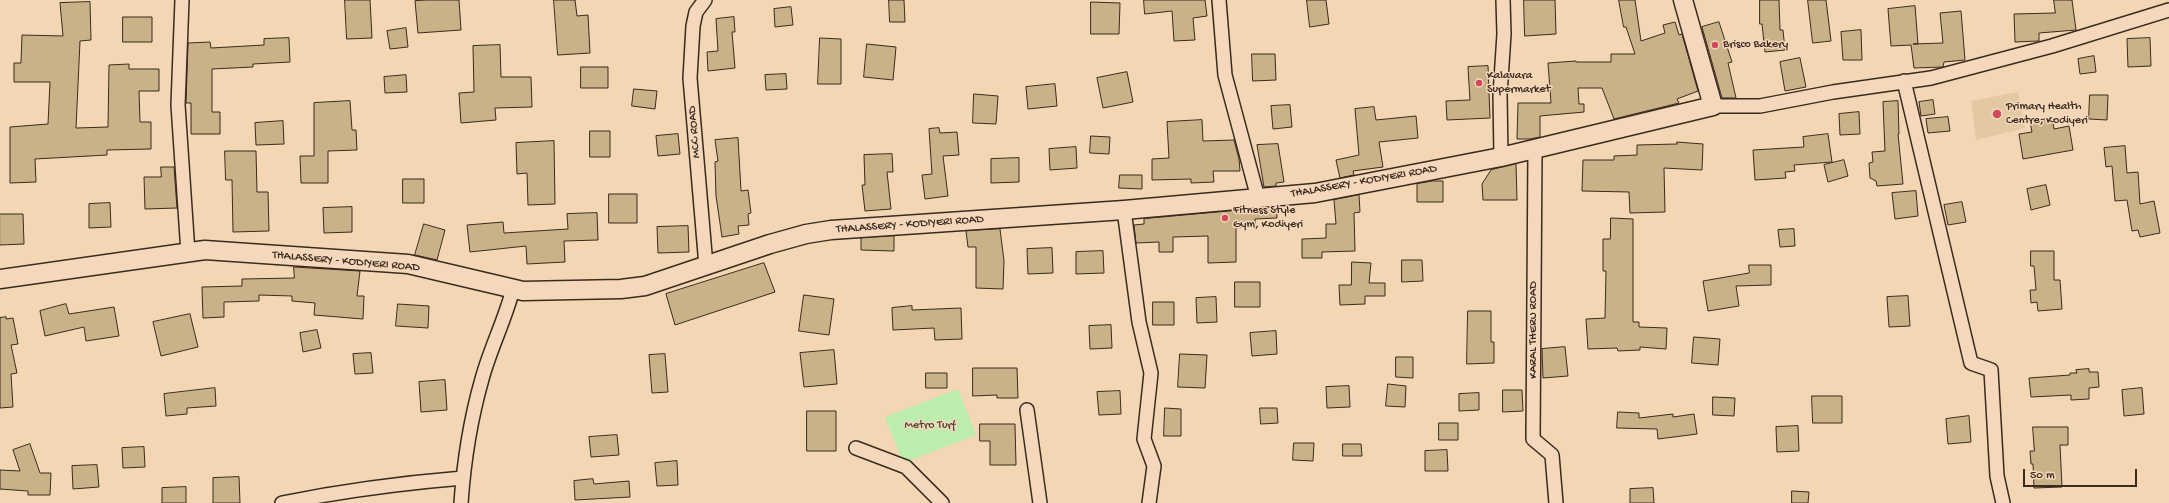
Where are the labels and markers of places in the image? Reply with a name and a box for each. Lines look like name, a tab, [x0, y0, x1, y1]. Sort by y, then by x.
place label: Brisco Bakery	[1723, 38, 1788, 52]
marker: Brisco Bakery	[1710, 40, 1720, 50]
place label: Kalavara Supermarket	[1487, 69, 1550, 97]
marker: Kalavara Supermarket	[1474, 78, 1484, 88]
place label: Primary Health Centre, Kodiyeri	[2006, 100, 2088, 128]
marker: Primary Health Centre, Kodiyeri	[1991, 108, 2003, 120]
place label: Fitness Style Gym, Kodiyeri	[1233, 204, 1303, 232]
marker: Fitness Style Gym, Kodiyeri	[1220, 213, 1230, 223]

